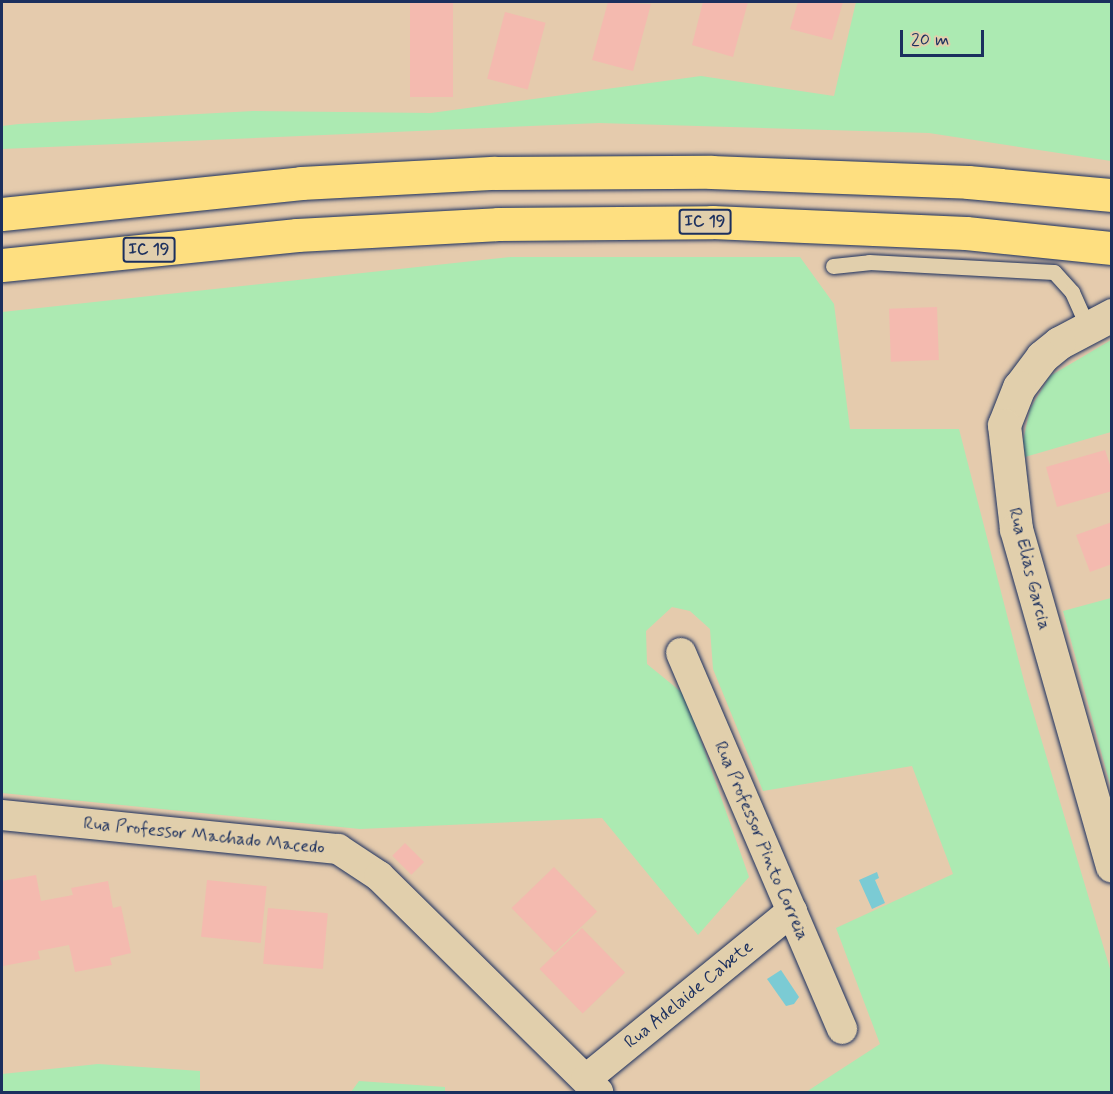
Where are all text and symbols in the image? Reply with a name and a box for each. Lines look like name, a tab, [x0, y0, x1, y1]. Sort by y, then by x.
scale bar	[903, 18, 987, 56]
text: 20 m	[911, 28, 949, 52]
road number: IC 19	[678, 209, 732, 235]
road number: IC 19	[122, 237, 176, 263]
street label: Rua Elias Garcia	[1003, 506, 1055, 632]
street label: Rua Professor Pinto Correia	[710, 740, 812, 942]
street label: Rua Professor Machado Macedo	[84, 813, 324, 859]
street label: Rua Adelaide Cabete	[620, 936, 758, 1054]

